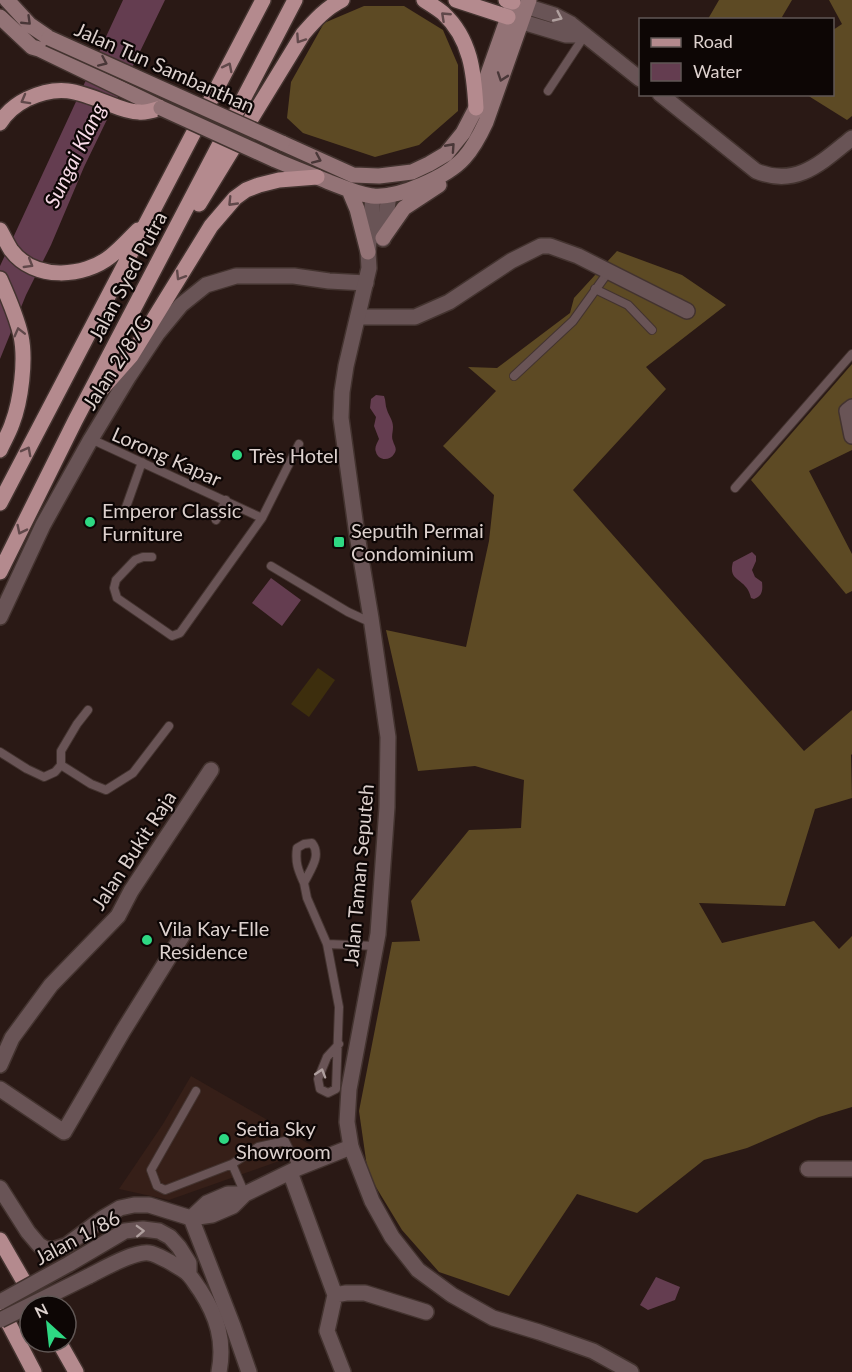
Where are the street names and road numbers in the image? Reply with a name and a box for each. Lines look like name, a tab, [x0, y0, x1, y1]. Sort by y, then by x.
street label: Jalan Tun Sambanthan	[71, 17, 259, 117]
street label: Jalan Syed Putra	[83, 207, 171, 345]
street label: Jalan 2/87G	[77, 310, 155, 414]
street label: Lorong Kapar	[109, 421, 226, 491]
street label: Jalan Taman Seputeh	[338, 783, 378, 967]
street label: Jalan Bukit Raja	[86, 786, 180, 914]
street label: Jalan 1/86	[30, 1205, 124, 1269]

